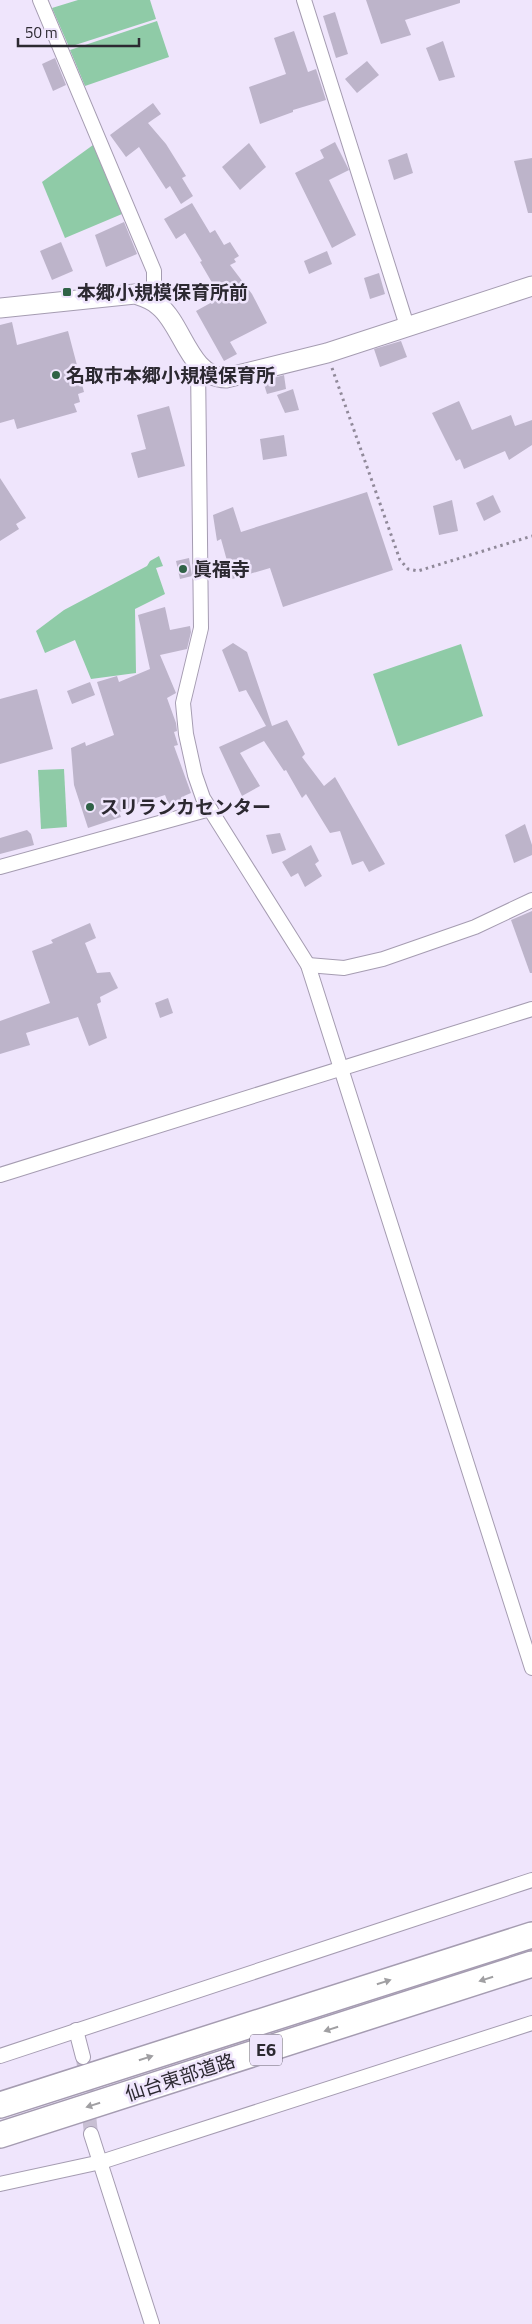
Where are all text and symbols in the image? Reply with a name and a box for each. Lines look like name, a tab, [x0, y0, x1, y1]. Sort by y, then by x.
scale bar	[18, 15, 139, 47]
text: 50 m	[25, 21, 58, 44]
place label: 本郷小規模保育所前	[77, 277, 248, 306]
marker: 本郷小規模保育所前	[61, 286, 73, 298]
place label: 名取市本郷小規模保育所	[66, 360, 275, 389]
marker: 名取市本郷小規模保育所	[50, 369, 62, 381]
place label: 眞福寺	[193, 554, 250, 583]
marker: 眞福寺	[177, 563, 189, 575]
place label: スリランカセンター	[100, 792, 271, 821]
marker: スリランカセンター	[84, 801, 96, 813]
one-way arrow	[478, 1976, 493, 1984]
one-way arrow	[377, 1978, 392, 1985]
one-way arrow	[323, 2025, 338, 2033]
road number: E6	[250, 2034, 282, 2066]
street label: 仙台東部道路	[121, 2045, 239, 2108]
one-way arrow	[139, 2054, 154, 2062]
one-way arrow	[85, 2102, 100, 2110]

